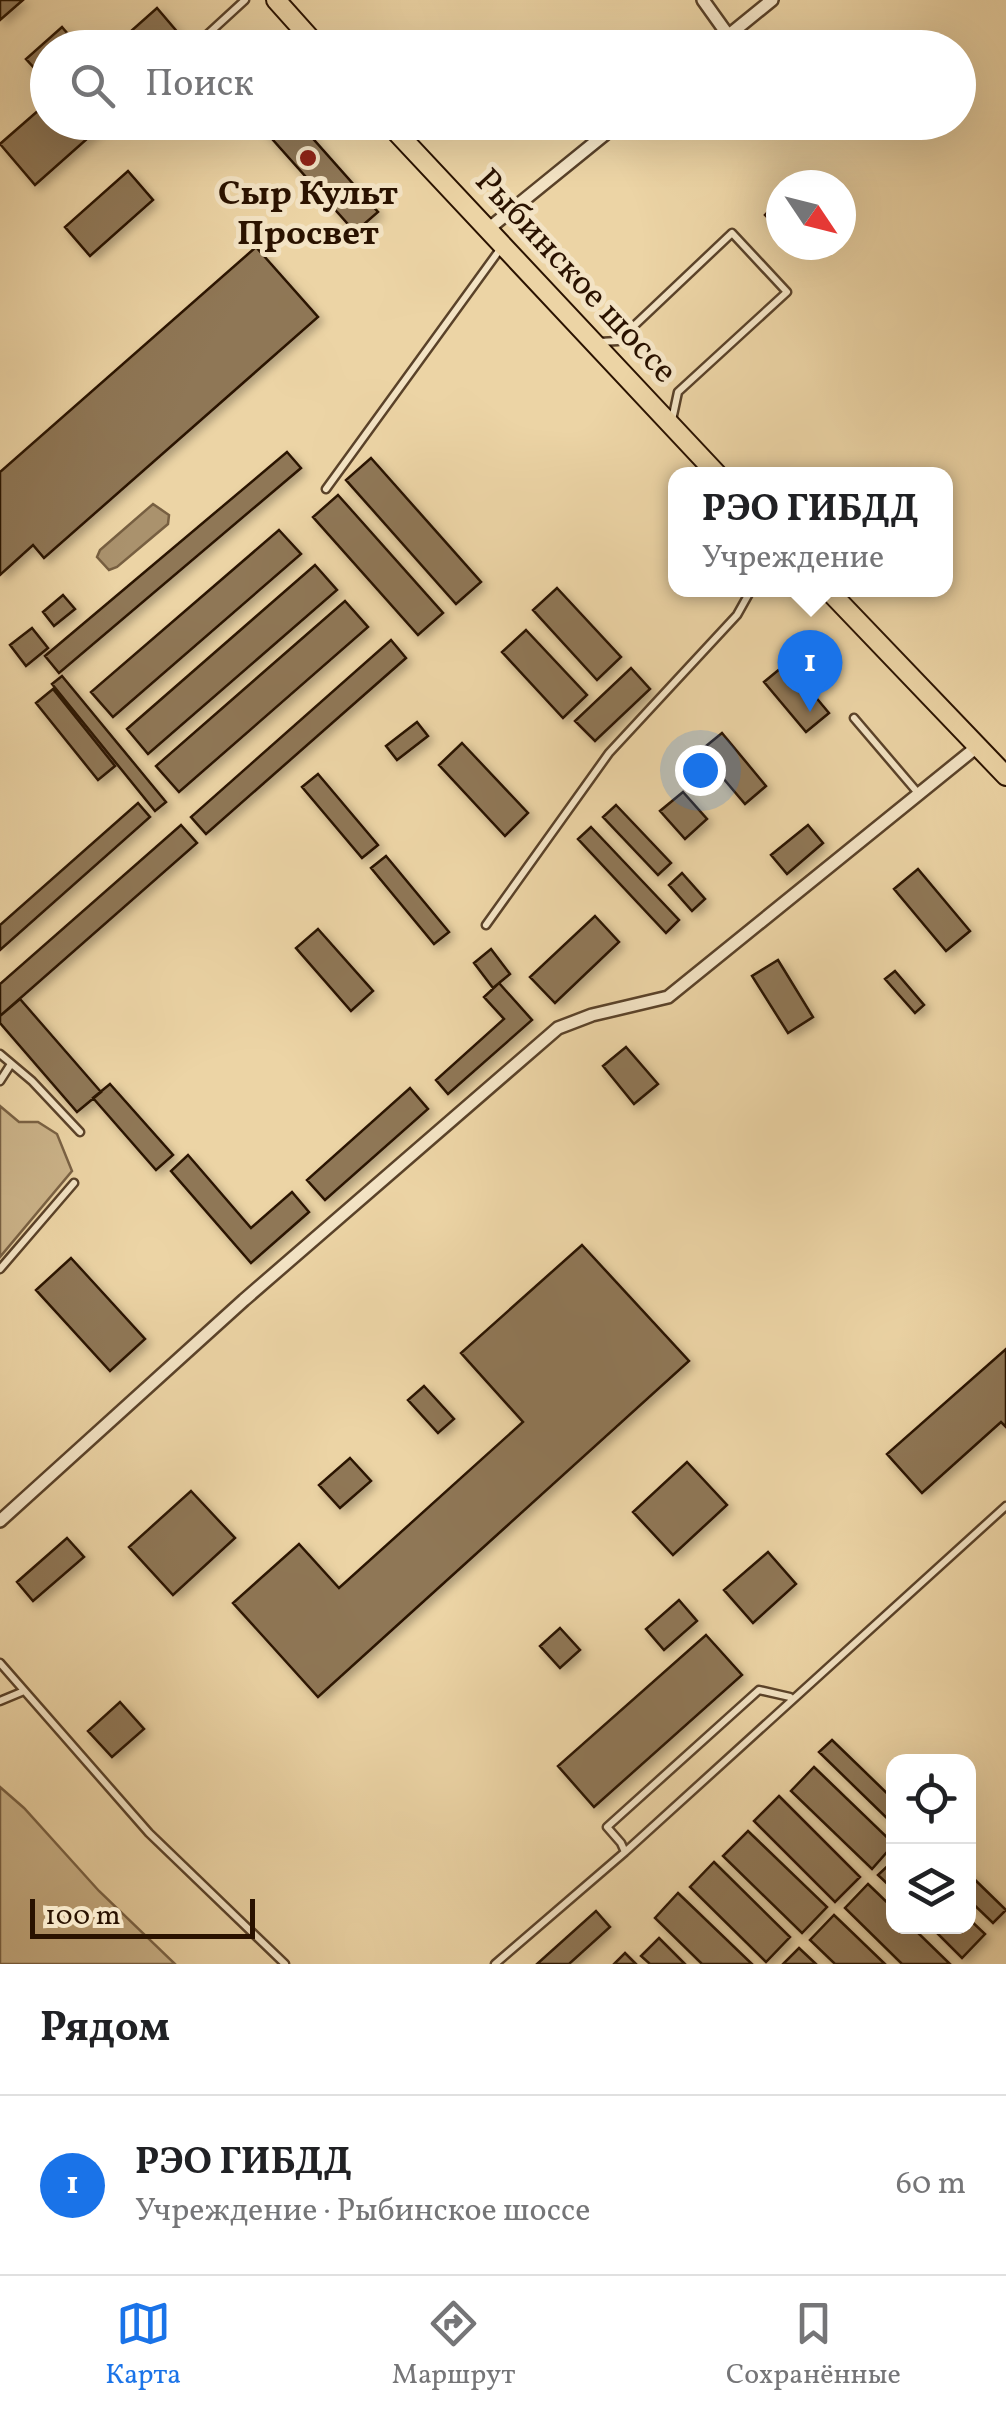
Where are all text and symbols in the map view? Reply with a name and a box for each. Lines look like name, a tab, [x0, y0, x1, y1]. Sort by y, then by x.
search box	[30, 30, 976, 140]
icon: search	[65, 58, 120, 113]
text: Поиск	[145, 59, 254, 112]
marker: Сыр Культ Просвет	[297, 147, 319, 169]
street label: Рыбинское шоссе	[463, 159, 687, 395]
north arrow	[766, 170, 856, 260]
place label: Сыр Культ Просвет	[218, 171, 398, 259]
popup	[668, 467, 953, 597]
text: РЭО ГИБДД	[702, 484, 919, 537]
text: Учреждение	[702, 537, 884, 581]
pin: 1	[778, 630, 842, 712]
your location	[675, 745, 726, 796]
map controls	[886, 1754, 976, 1934]
button: locate	[886, 1754, 976, 1844]
button: layers	[886, 1844, 976, 1934]
scale bar	[30, 1894, 255, 1938]
text: 100 m	[45, 1897, 120, 1936]
text: Рядом	[40, 2000, 170, 2059]
text: РЭО ГИБДД	[135, 2137, 352, 2190]
text: 1	[66, 2163, 79, 2207]
text: 60 m	[896, 2163, 966, 2207]
text: Учреждение · Рыбинское шоссе	[135, 2190, 590, 2234]
tab: Карта	[105, 2296, 181, 2395]
tab: Маршрут	[392, 2296, 515, 2395]
tab: Сохранённые	[726, 2296, 901, 2395]

